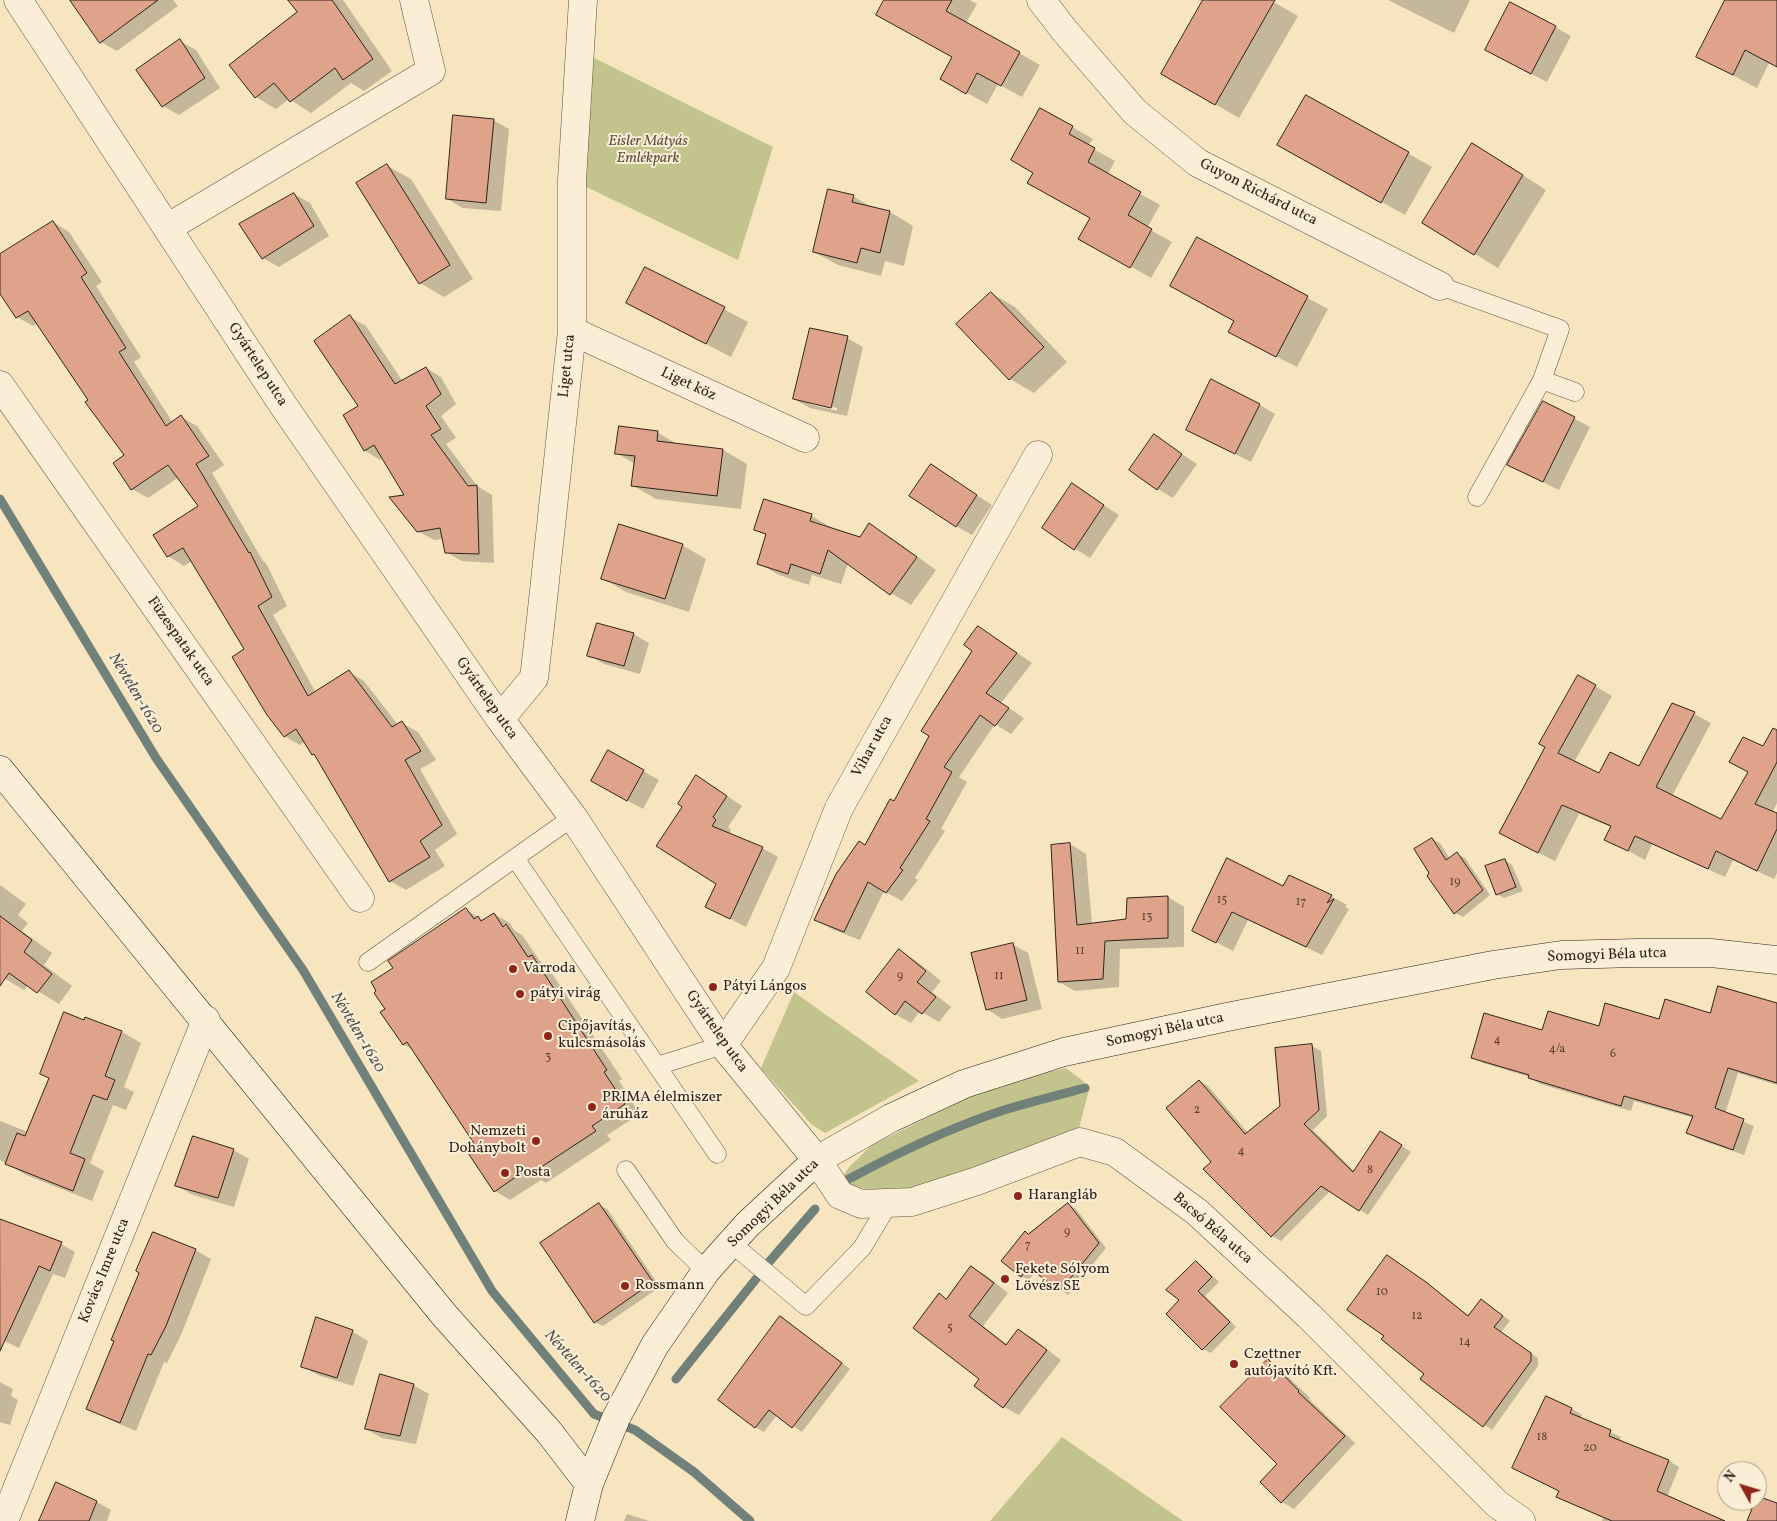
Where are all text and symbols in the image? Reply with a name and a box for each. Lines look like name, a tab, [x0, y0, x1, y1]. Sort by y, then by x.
park label: Eisler Mátyás Emlékpark	[608, 133, 688, 168]
street label: Guyon Richárd utca	[1196, 155, 1320, 231]
street label: Gyártelep utca	[223, 320, 291, 410]
street label: Liget utca	[556, 333, 580, 399]
street label: Liget köz	[657, 364, 719, 406]
street label: Füzespatak utca	[142, 594, 218, 690]
water label: Névtelen-1620	[103, 650, 167, 738]
street label: Gyártelep utca	[451, 655, 521, 743]
street label: Vihar utca	[849, 713, 897, 781]
house number: 19	[1450, 876, 1460, 890]
house number: 15	[1217, 894, 1227, 908]
house number: 17	[1296, 896, 1306, 910]
house number: 13	[1142, 911, 1152, 925]
house number: 11	[1075, 945, 1085, 959]
street label: Somogyi Béla utca	[1547, 945, 1667, 967]
place label: Varroda	[523, 960, 576, 978]
marker: Varroda	[507, 963, 519, 975]
house number: 9	[897, 970, 903, 984]
house number: 11	[994, 970, 1004, 984]
place label: Pátyi Lángos	[723, 978, 807, 996]
marker: Pátyi Lángos	[707, 981, 719, 993]
place label: pátyi virág	[530, 985, 601, 1003]
marker: pátyi virág	[514, 988, 526, 1000]
street label: Gyártelep utca	[681, 988, 751, 1076]
water label: Névtelen-1620	[325, 989, 389, 1077]
street label: Somogyi Béla utca	[1104, 1010, 1226, 1052]
place label: Cipőjavítás, kulcsmásolás	[558, 1018, 646, 1053]
marker: Cipőjavítás, kulcsmásolás	[542, 1030, 554, 1042]
house number: 4	[1493, 1034, 1501, 1048]
house number: 4/a	[1549, 1043, 1565, 1057]
house number: 6	[1610, 1048, 1616, 1062]
house number: 3	[545, 1051, 551, 1065]
place label: PRIMA élelmiszer áruház	[602, 1089, 722, 1124]
marker: PRIMA élelmiszer áruház	[586, 1101, 598, 1113]
house number: 2	[1194, 1104, 1200, 1118]
place label: Nemzeti Dohánybolt	[449, 1123, 526, 1158]
marker: Nemzeti Dohánybolt	[530, 1135, 542, 1147]
house number: 4	[1237, 1145, 1245, 1159]
street label: Somogyi Béla utca	[725, 1156, 823, 1252]
place label: Posta	[515, 1164, 551, 1182]
house number: 8	[1367, 1164, 1373, 1178]
marker: Posta	[499, 1167, 511, 1179]
place label: Harangláb	[1028, 1187, 1097, 1205]
street label: Bacsó Béla utca	[1168, 1189, 1256, 1269]
marker: Harangláb	[1012, 1190, 1024, 1202]
street label: Kovács Imre utca	[76, 1216, 134, 1326]
house number: 9	[1064, 1226, 1070, 1240]
house number: 7	[1025, 1239, 1031, 1253]
place label: Fekete Sólyom Lövész SE	[1015, 1261, 1110, 1296]
marker: Fekete Sólyom Lövész SE	[999, 1273, 1011, 1285]
place label: Rossmann	[635, 1277, 704, 1295]
marker: Rossmann	[619, 1280, 631, 1292]
house number: 10	[1376, 1286, 1388, 1300]
house number: 12	[1411, 1310, 1423, 1324]
house number: 5	[947, 1322, 953, 1336]
water label: Névtelen-1620	[539, 1327, 615, 1407]
house number: 14	[1459, 1336, 1471, 1350]
place label: Czettner autójavító Kft.	[1244, 1346, 1337, 1381]
marker: Czettner autójavító Kft.	[1228, 1358, 1240, 1370]
house number: 18	[1537, 1431, 1547, 1445]
house number: 20	[1583, 1442, 1597, 1456]
north arrow	[1717, 1461, 1767, 1511]
text: N	[1720, 1467, 1741, 1487]

